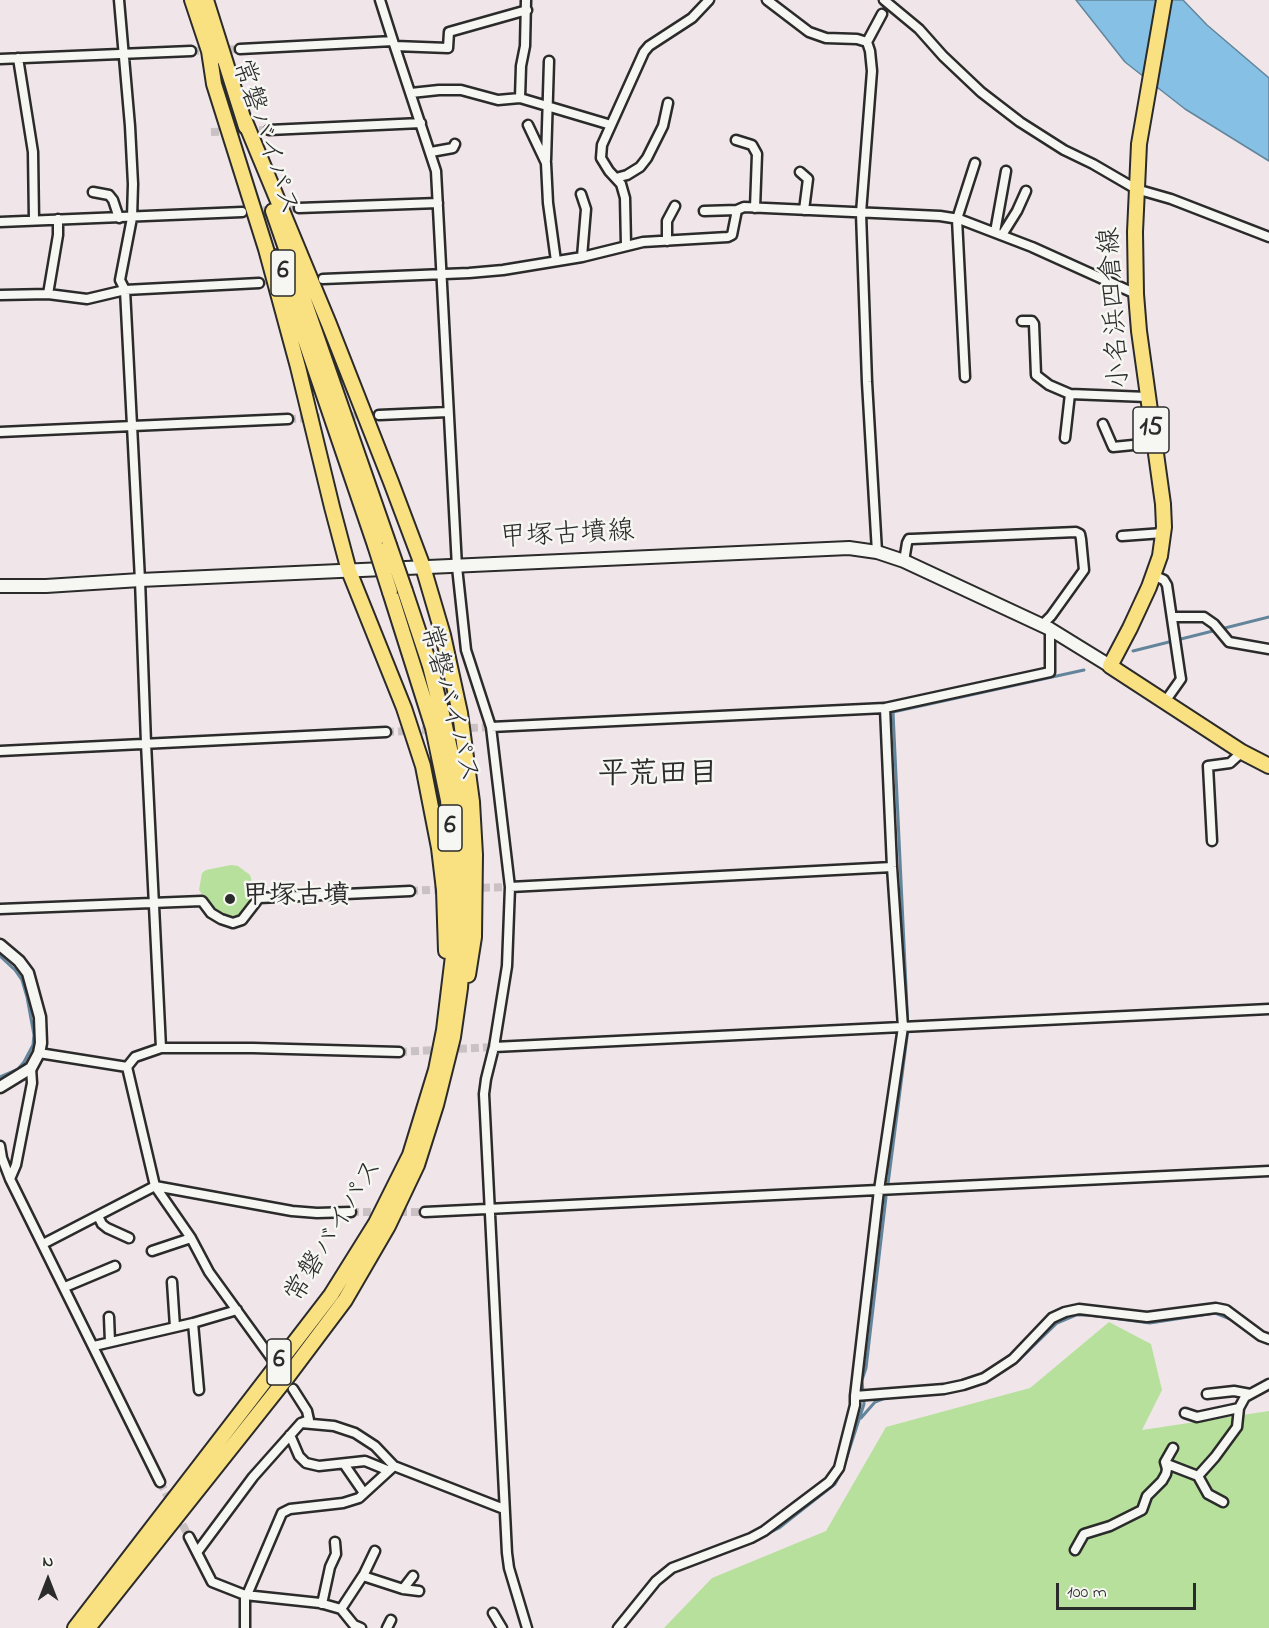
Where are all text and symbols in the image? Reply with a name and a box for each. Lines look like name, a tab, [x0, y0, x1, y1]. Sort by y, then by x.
street label: 常磐バイパス	[223, 56, 303, 220]
street label: 小名浜四倉線	[1095, 226, 1139, 390]
road number: 6	[271, 250, 295, 296]
road number: 15	[1133, 407, 1169, 453]
street label: 甲塚古墳線	[499, 517, 635, 557]
street label: 常磐バイパス	[410, 622, 484, 786]
district label: 平荒田目	[598, 759, 718, 795]
road number: 6	[438, 805, 462, 851]
place label: 甲塚古墳	[242, 883, 350, 915]
marker: 甲塚古墳	[223, 892, 237, 906]
street label: 常磐バイパス	[280, 1154, 392, 1310]
road number: 6	[267, 1339, 291, 1385]
north arrow	[18, 1550, 78, 1610]
text: N	[43, 1550, 53, 1574]
scale bar	[1059, 1571, 1198, 1609]
text: 100 m	[1067, 1580, 1107, 1606]

